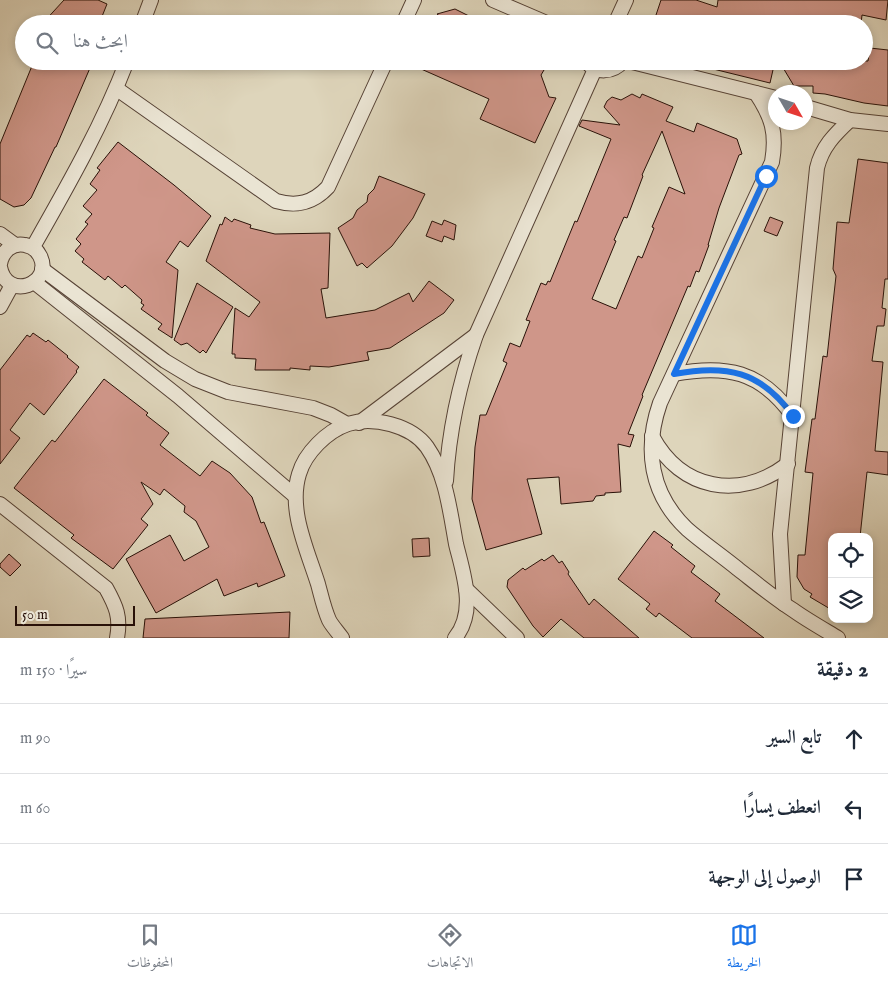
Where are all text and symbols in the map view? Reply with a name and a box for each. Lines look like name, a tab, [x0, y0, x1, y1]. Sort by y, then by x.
search box	[15, 15, 873, 70]
icon: search	[33, 29, 61, 57]
text: ابحث هنا	[73, 30, 128, 54]
north arrow	[768, 85, 813, 130]
route start	[755, 165, 778, 188]
route end	[782, 405, 805, 428]
map controls	[828, 533, 873, 623]
button: locate	[828, 533, 873, 578]
button: layers	[828, 578, 873, 623]
scale bar	[15, 603, 135, 626]
text: 50 m	[22, 606, 48, 624]
text: 2 دقيقة	[817, 657, 868, 684]
text: سيرًا · 150 m	[20, 661, 87, 681]
icon: ahead	[840, 725, 868, 753]
text: تابع السير	[767, 726, 821, 750]
text: 90 m	[20, 729, 51, 749]
icon: left	[840, 795, 868, 823]
text: انعطف يسارًا	[743, 796, 821, 820]
text: 60 m	[20, 799, 50, 819]
icon: arrive	[840, 865, 868, 893]
text: الوصول إلى الوجهة	[709, 866, 821, 890]
tab: المحفوظات	[127, 921, 173, 976]
tab: الاتجاهات	[427, 921, 473, 976]
tab: الخريطة	[727, 921, 761, 976]

